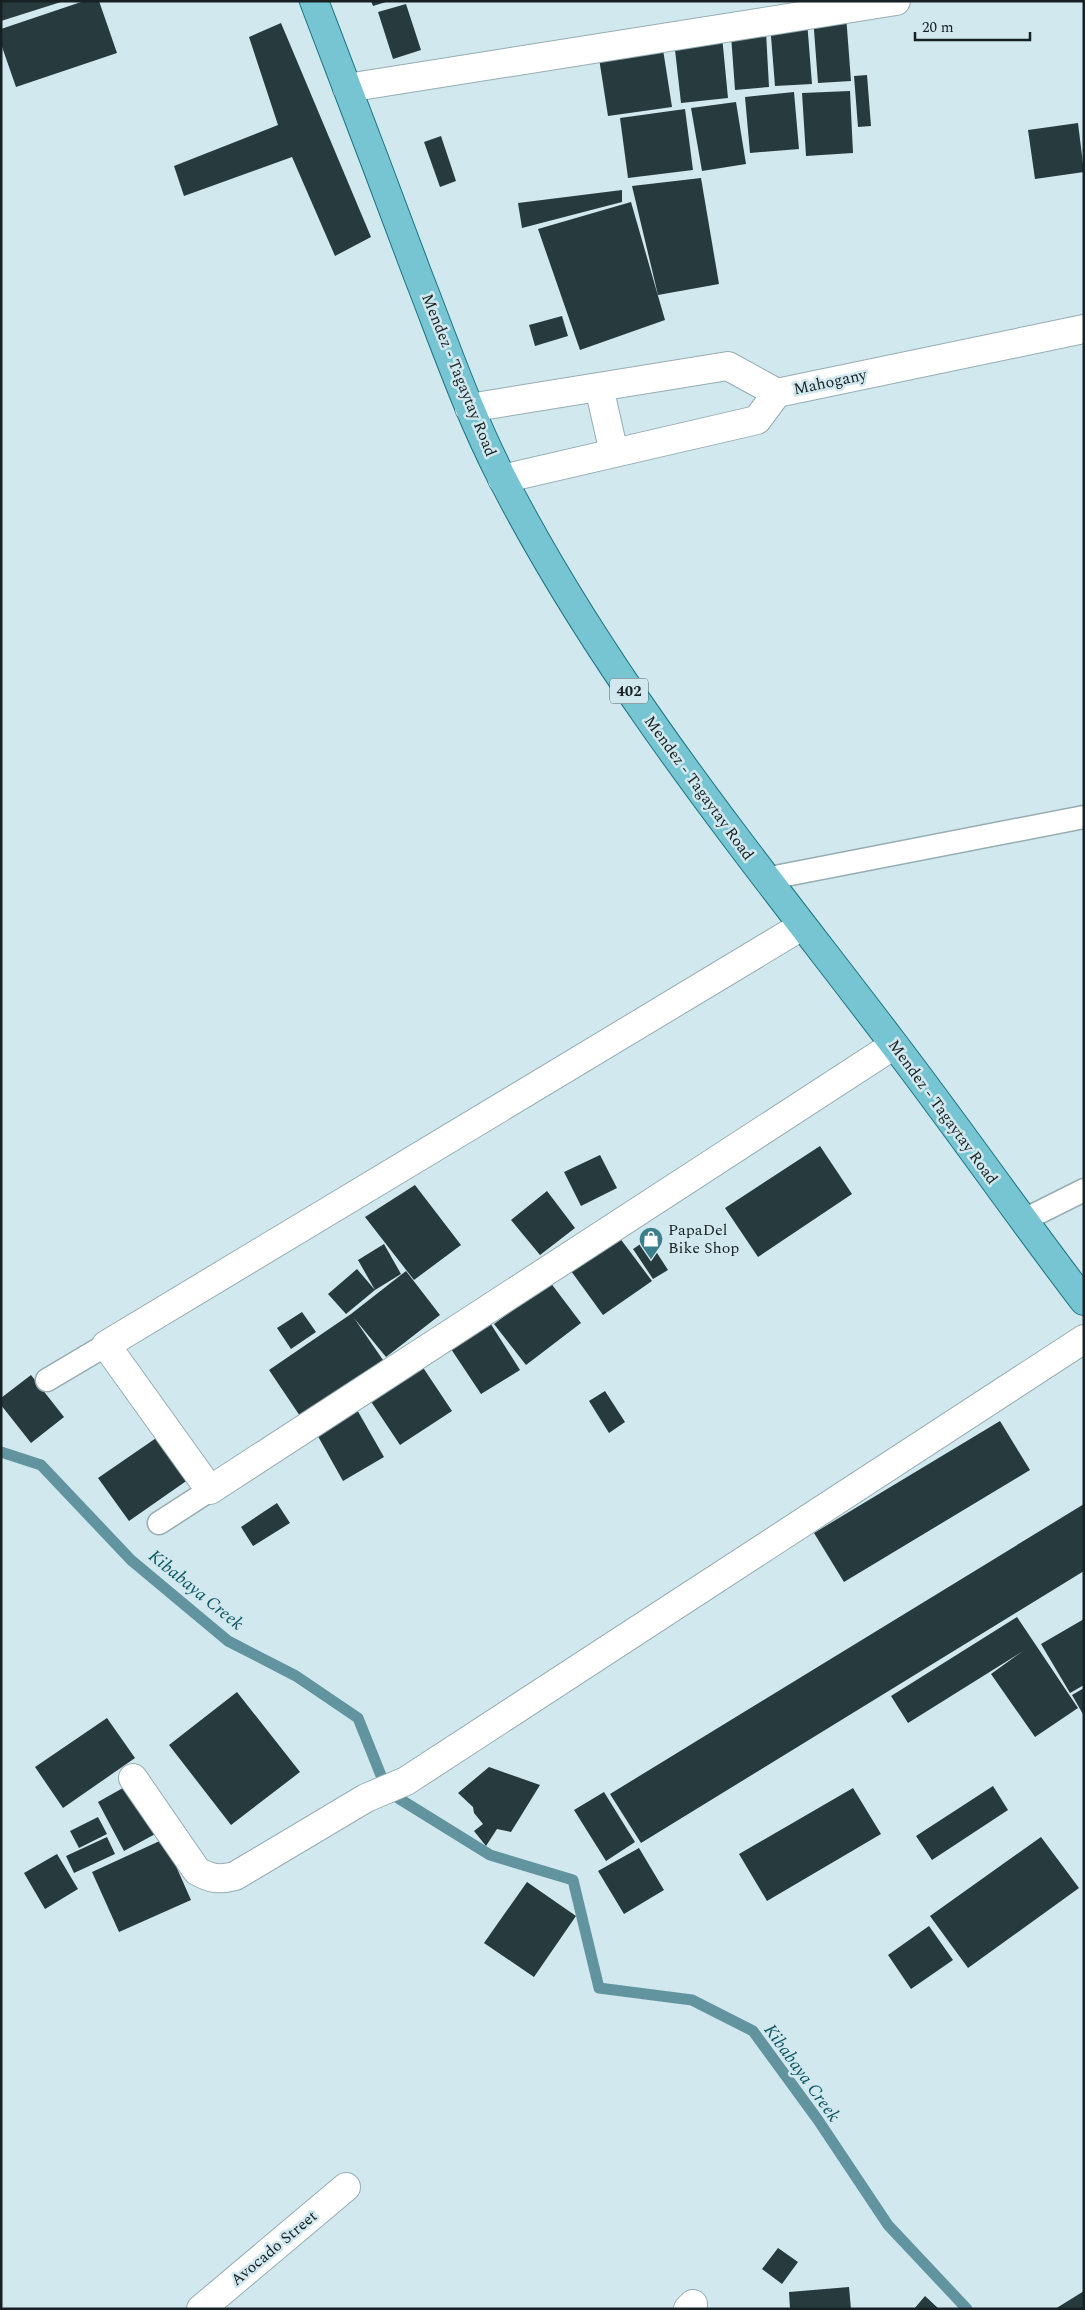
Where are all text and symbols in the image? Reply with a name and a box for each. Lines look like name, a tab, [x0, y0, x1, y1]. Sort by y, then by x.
scale bar	[915, 10, 1030, 42]
text: 20 m	[922, 16, 954, 39]
street label: Mendez - Tagaytay Road	[415, 290, 503, 460]
street label: Mahogany	[791, 362, 870, 401]
road number: 402	[610, 678, 648, 704]
street label: Mendez - Tagaytay Road	[638, 711, 760, 865]
street label: Mendez - Tagaytay Road	[882, 1035, 1004, 1189]
place label: PapaDel Bike Shop	[668, 1218, 739, 1260]
shop icon: PapaDel Bike Shop	[638, 1226, 664, 1260]
water label: Kibabaya Creek	[143, 1543, 250, 1637]
water label: Kibabaya Creek	[757, 2018, 847, 2128]
street label: Avocado Street	[225, 2204, 323, 2292]

